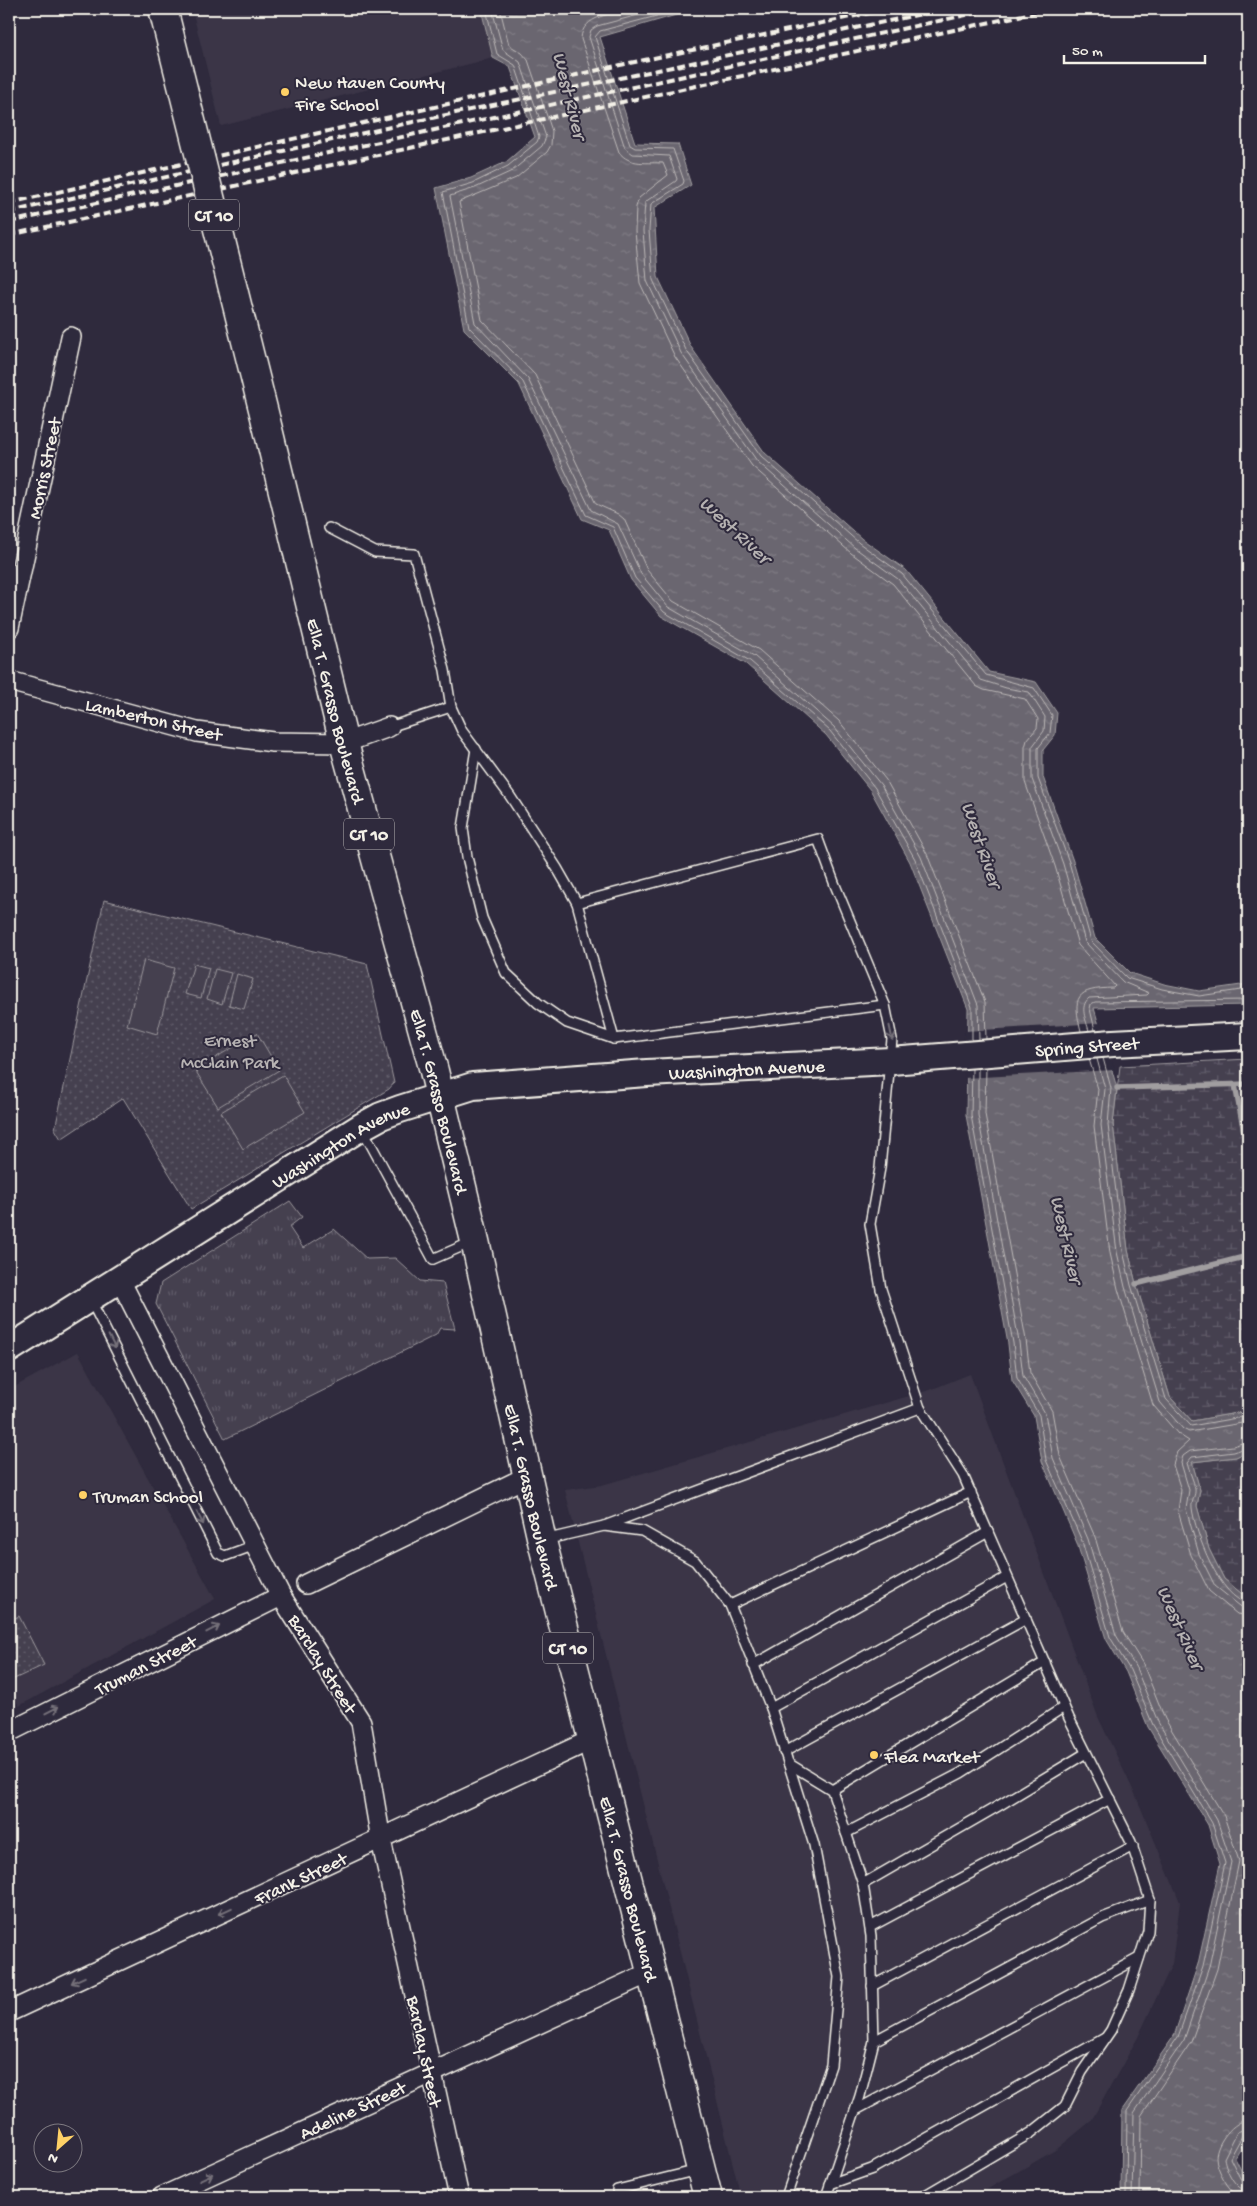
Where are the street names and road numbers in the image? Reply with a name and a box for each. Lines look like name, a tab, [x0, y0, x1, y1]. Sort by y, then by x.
road number: CT 10	[189, 200, 239, 230]
street label: Morris Street	[24, 414, 69, 521]
street label: Ella T. Grasso Boulevard	[299, 616, 369, 808]
street label: Lamberton Street	[83, 695, 226, 749]
road number: CT 10	[344, 819, 394, 850]
street label: Ella T. Grasso Boulevard	[402, 1007, 472, 1198]
street label: Spring Street	[1034, 1034, 1142, 1064]
street label: Washington Avenue	[668, 1056, 826, 1087]
street label: Washington Avenue	[269, 1099, 413, 1195]
street label: Ella T. Grasso Boulevard	[497, 1402, 562, 1594]
street label: Barclay Street	[281, 1610, 362, 1721]
street label: Truman Street	[91, 1631, 203, 1703]
road number: CT 10	[543, 1632, 593, 1664]
street label: Ella T. Grasso Boulevard	[592, 1794, 661, 1986]
street label: Frank Street	[251, 1848, 354, 1912]
street label: Barclay Street	[399, 1993, 446, 2111]
street label: Adeline Street	[297, 2077, 412, 2147]

